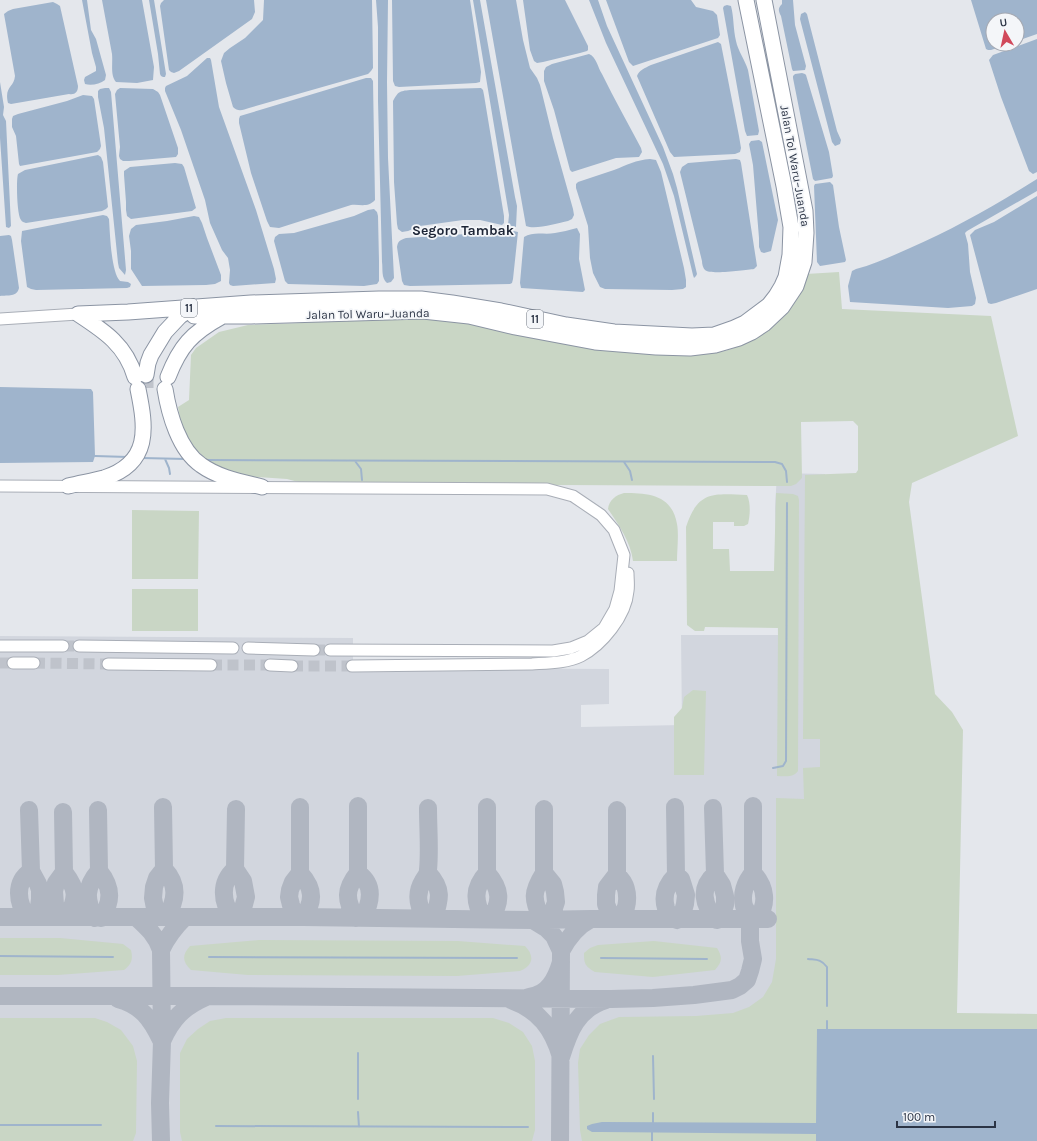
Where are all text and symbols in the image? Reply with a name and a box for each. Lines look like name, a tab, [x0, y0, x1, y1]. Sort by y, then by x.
north arrow	[985, 12, 1025, 52]
text: U	[999, 16, 1008, 30]
street label: Jalan Tol Waru–Juanda	[777, 104, 813, 228]
district label: Segoro Tambak	[412, 222, 515, 239]
road number: 11	[181, 299, 197, 317]
street label: Jalan Tol Waru–Juanda	[306, 306, 430, 322]
road number: 11	[527, 310, 543, 328]
scale bar	[897, 1103, 995, 1129]
text: 100 m	[903, 1110, 935, 1124]

